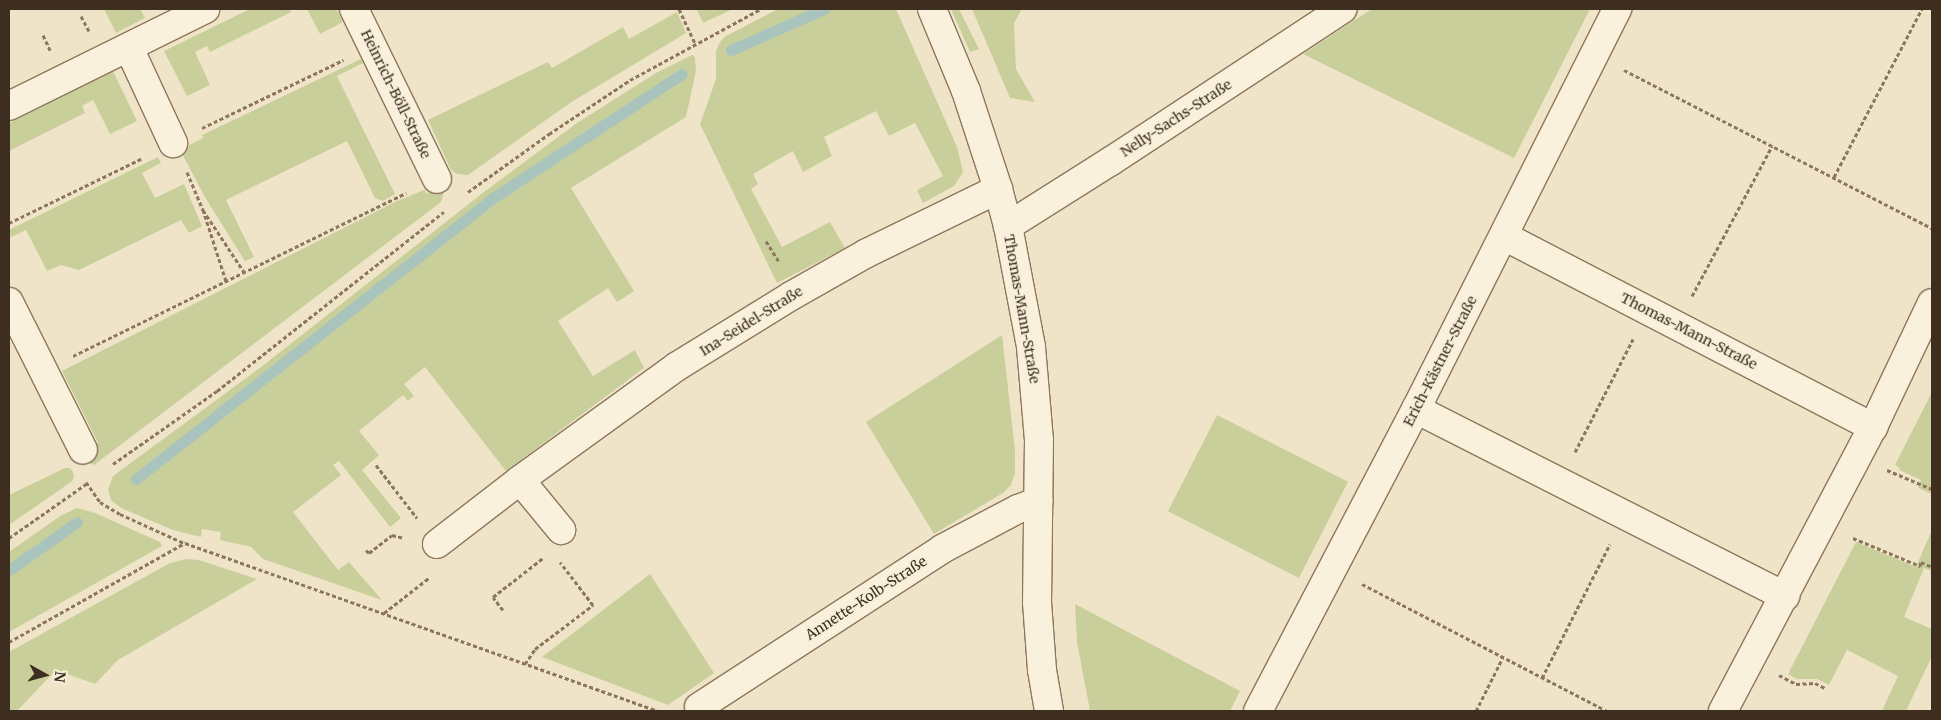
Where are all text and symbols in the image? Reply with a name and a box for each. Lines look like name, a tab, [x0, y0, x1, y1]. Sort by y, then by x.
street label: Heinrich-Böll-Straße	[357, 27, 435, 161]
street label: Nelly-Sachs-Straße	[1117, 76, 1235, 160]
street label: Thomas-Mann-Straße	[1001, 233, 1043, 385]
street label: Ina-Seidel-Straße	[696, 283, 806, 359]
street label: Thomas-Mann-Straße	[1618, 289, 1760, 373]
street label: Erich-Kästner-Straße	[1400, 293, 1480, 429]
street label: Annette-Kolb-Straße	[802, 553, 930, 643]
north arrow	[20, 650, 70, 700]
text: N	[50, 670, 69, 683]

